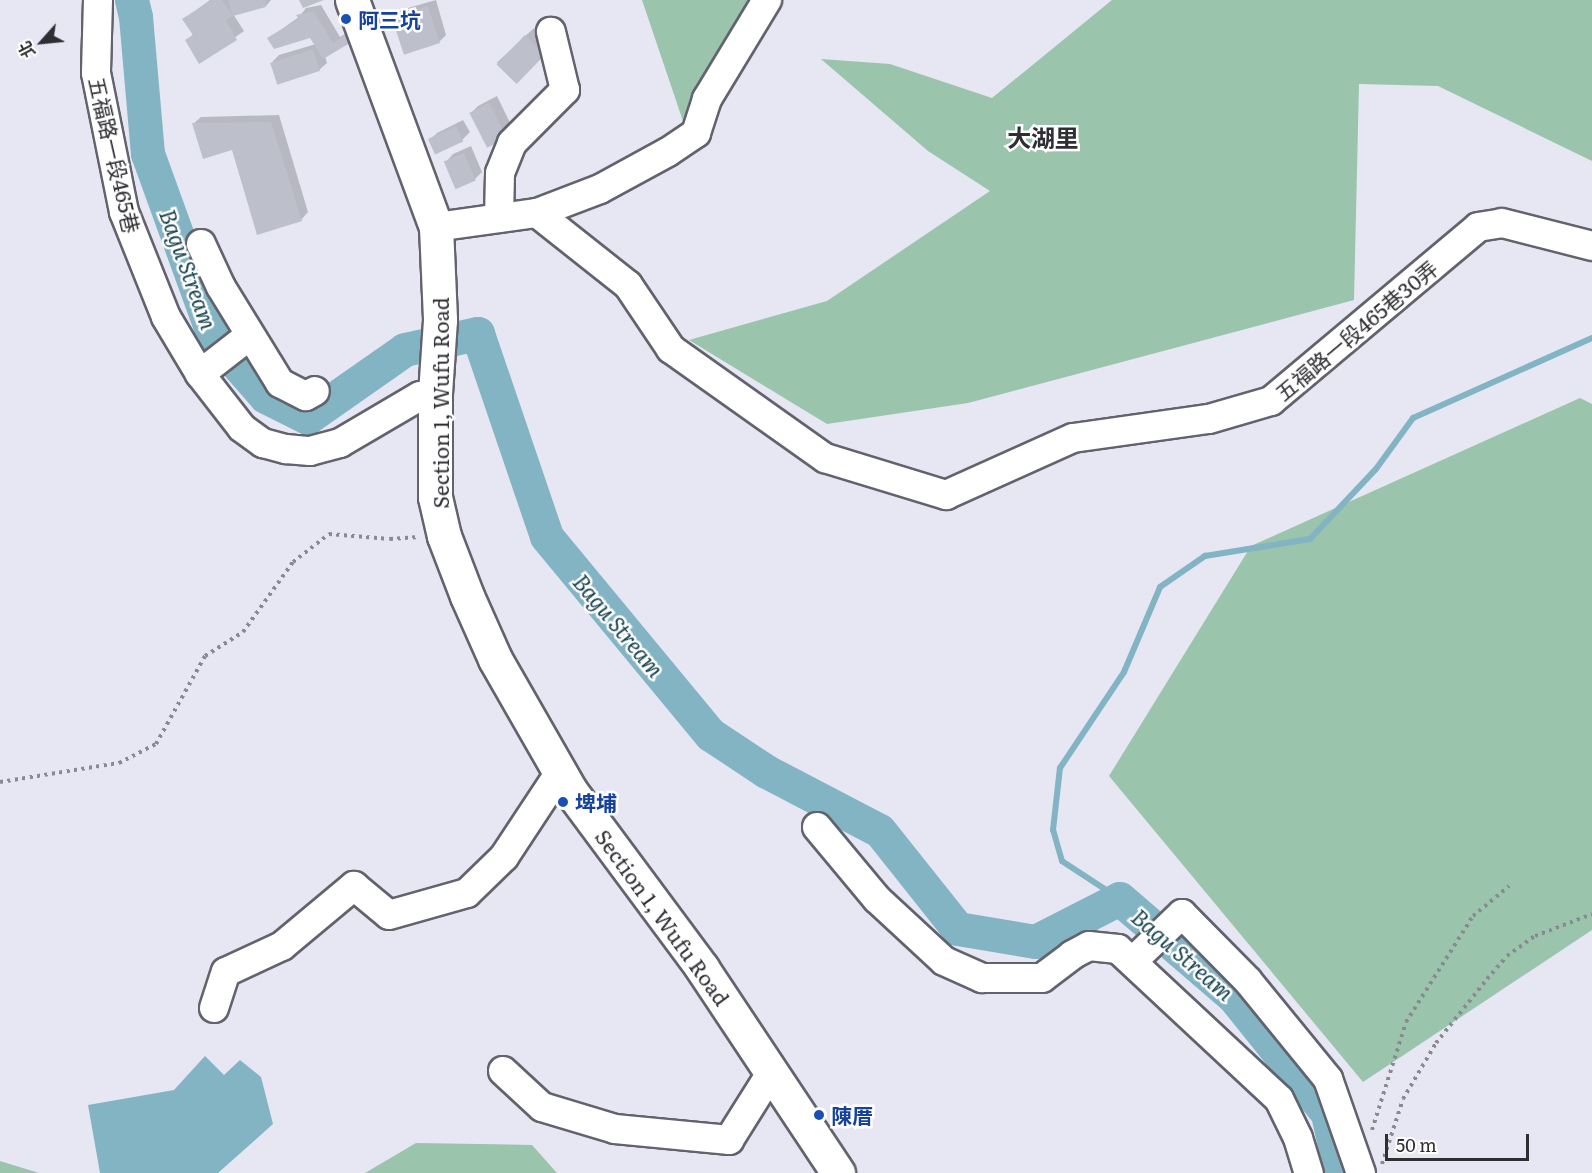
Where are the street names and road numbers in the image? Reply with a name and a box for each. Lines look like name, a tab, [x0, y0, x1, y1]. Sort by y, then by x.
street label: 五福路一段465巷	[85, 74, 145, 236]
street label: 五福路一段465巷30弄	[1270, 255, 1442, 405]
street label: Section 1, Wufu Road	[427, 297, 453, 509]
street label: Section 1, Wufu Road	[591, 824, 735, 1010]

